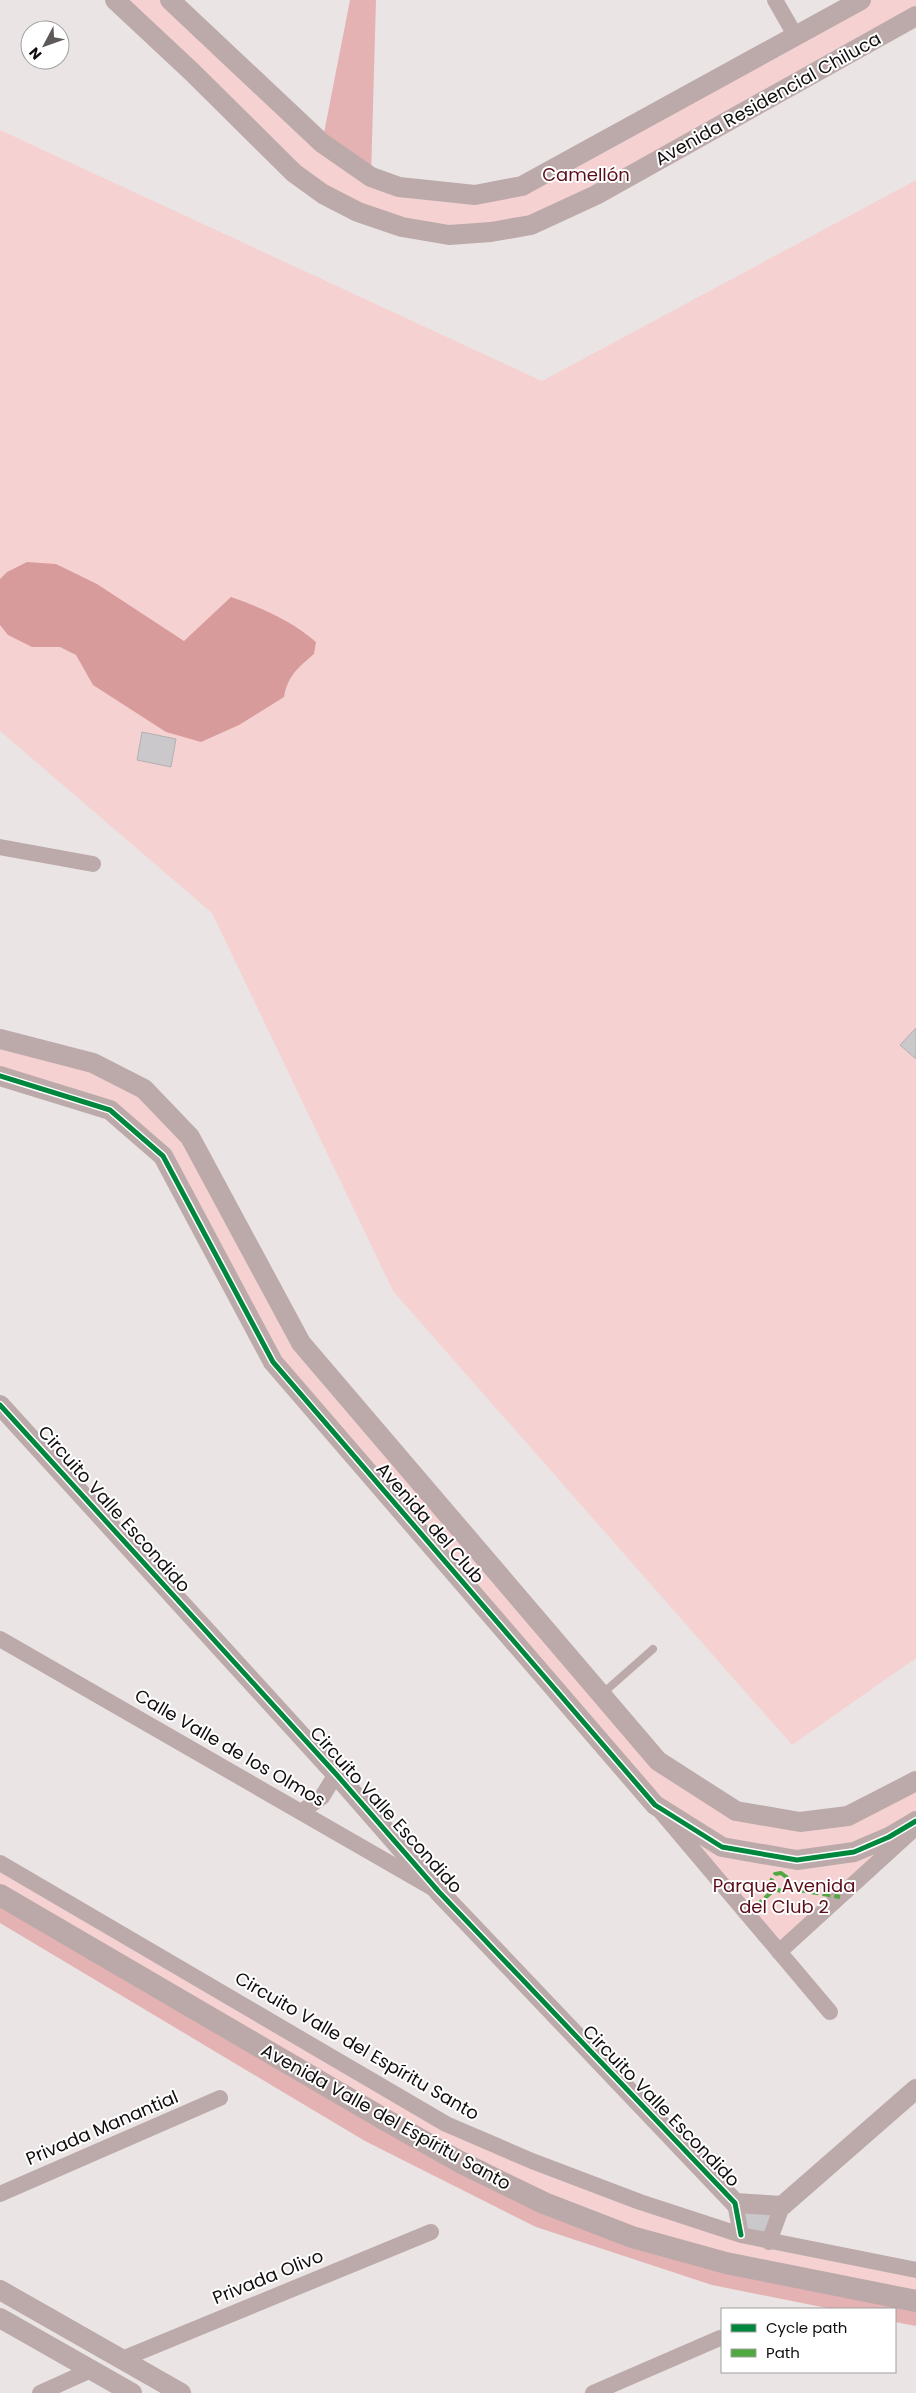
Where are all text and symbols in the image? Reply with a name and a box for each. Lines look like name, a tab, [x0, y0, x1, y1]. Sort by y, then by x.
north arrow	[20, 20, 70, 70]
street label: Avenida Residencial Chiluca	[650, 26, 885, 171]
text: N	[24, 43, 46, 64]
park label: Camellón	[542, 162, 630, 187]
street label: Circuito Valle Escondido	[33, 1420, 196, 1598]
street label: Avenida del Club	[371, 1457, 490, 1589]
street label: Calle Valle de los Olmos	[130, 1683, 330, 1812]
street label: Circuito Valle Escondido	[305, 1721, 468, 1899]
park label: Parque Avenida del Club 2	[713, 1873, 855, 1919]
street label: Circuito Valle del Espíritu Santo	[231, 1965, 484, 2126]
street label: Circuito Valle Escondido	[577, 2019, 746, 2192]
street label: Avenida Valle del Espíritu Santo	[257, 2037, 516, 2196]
street label: Privada Manantial	[22, 2084, 182, 2171]
street label: Privada Olivo	[209, 2243, 327, 2310]
legend	[721, 2308, 896, 2373]
text: Cycle path	[766, 2317, 847, 2338]
text: Path	[766, 2342, 800, 2363]

